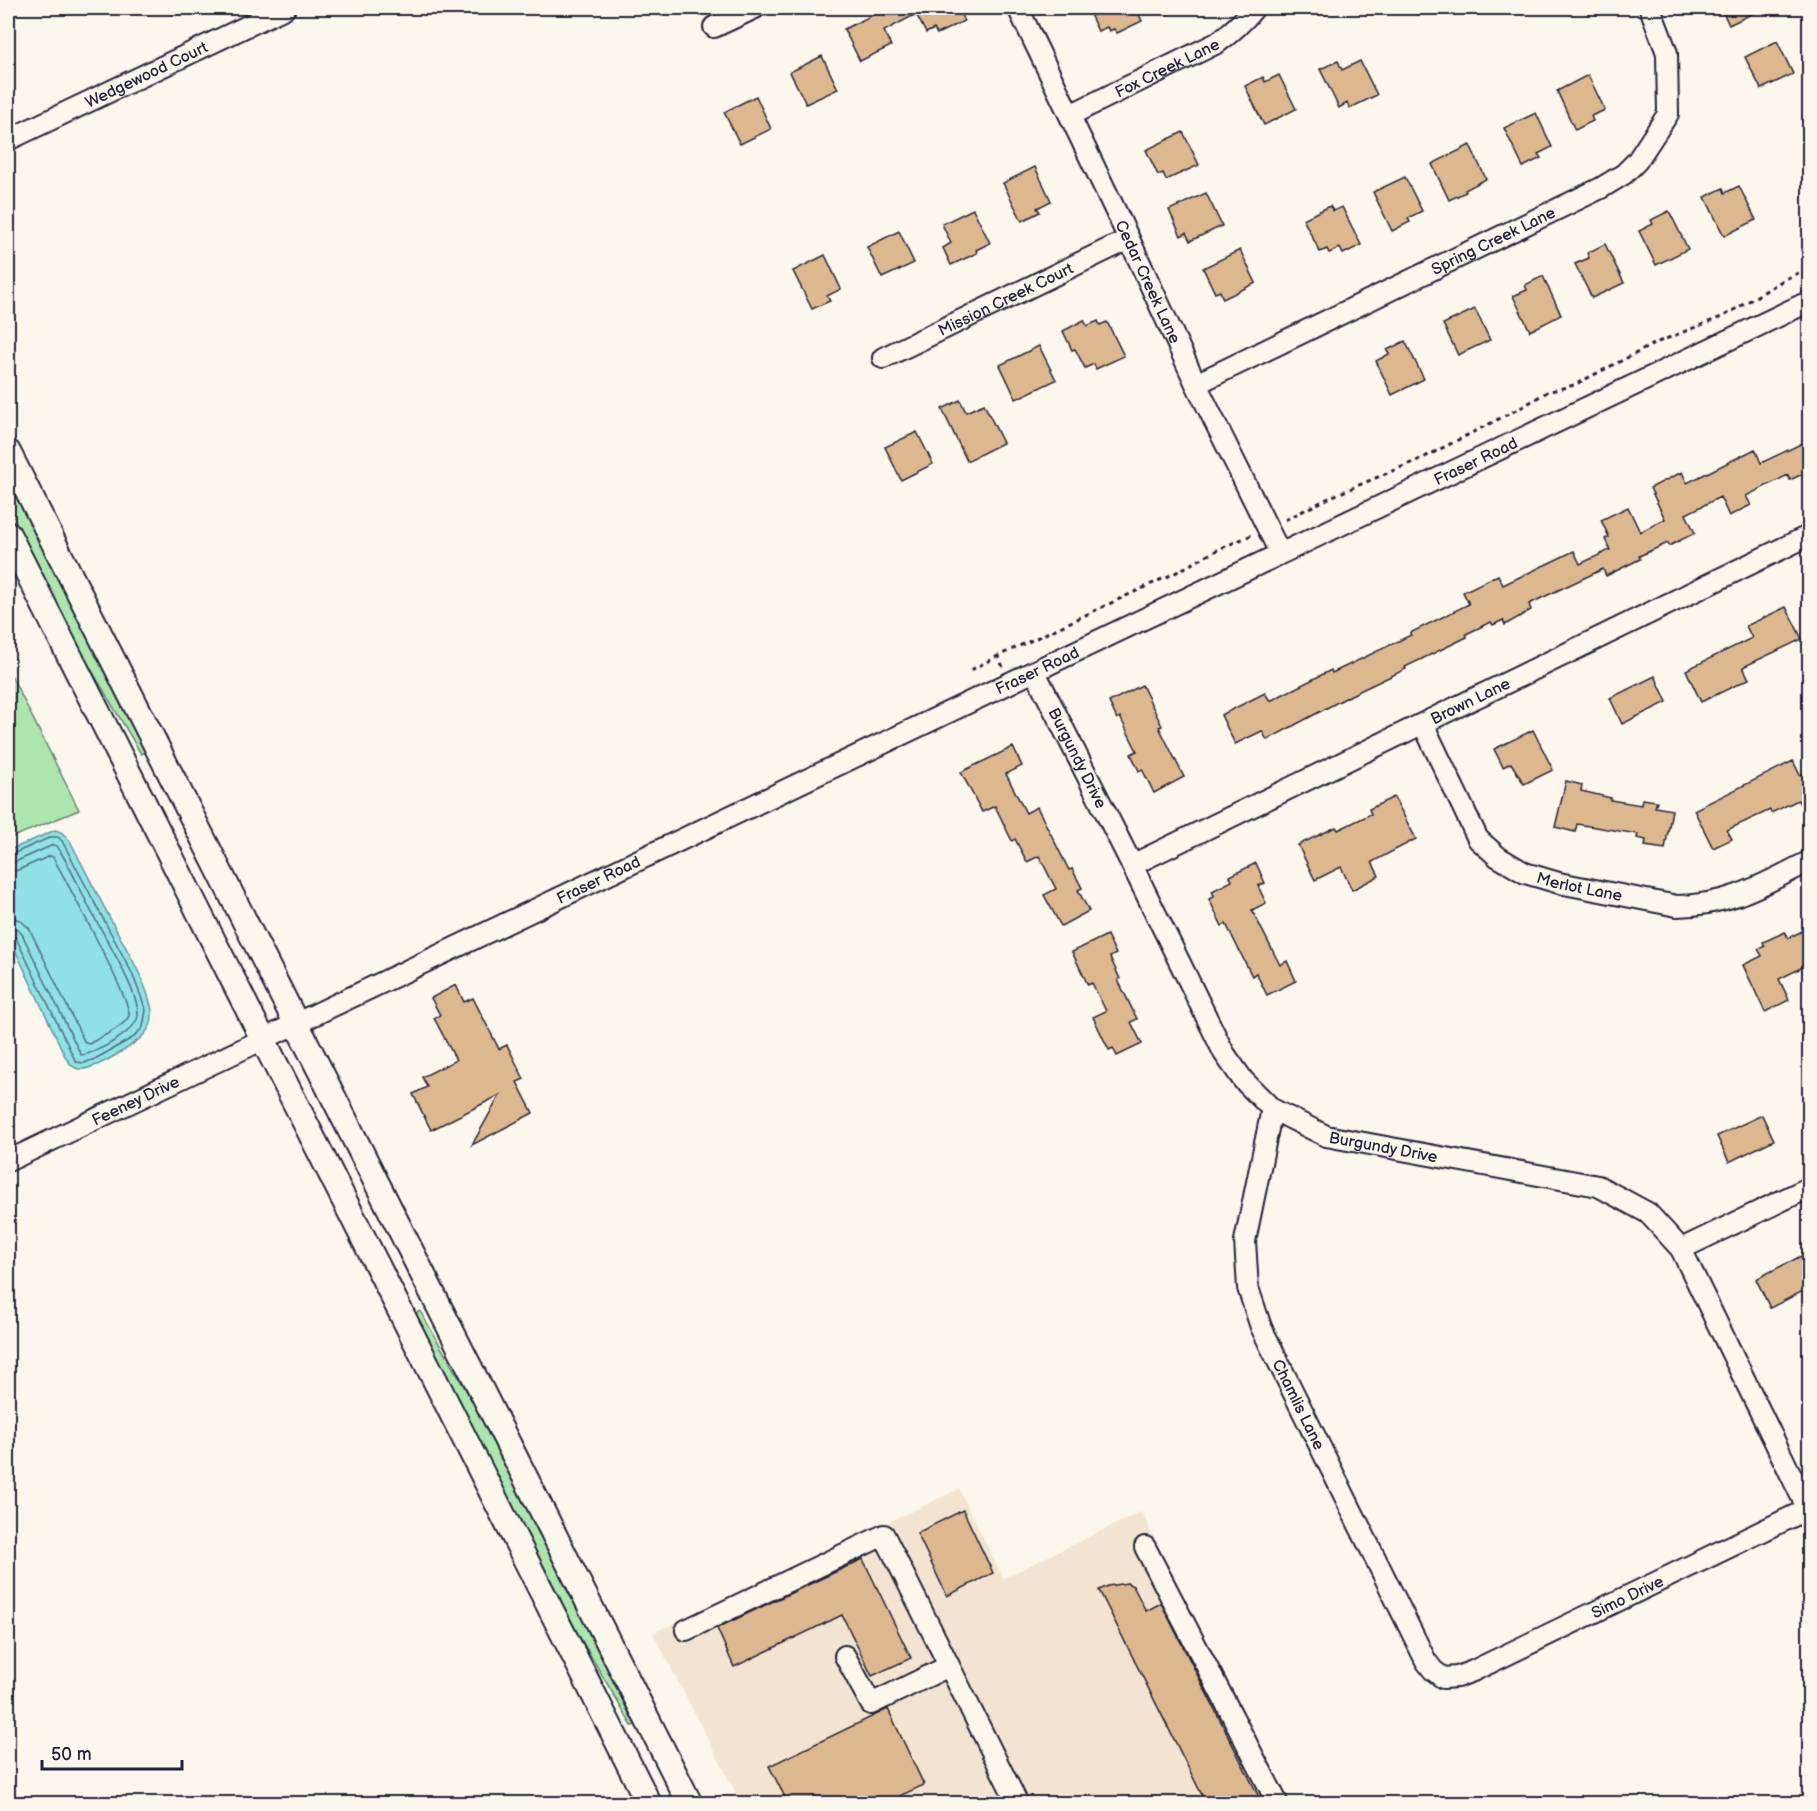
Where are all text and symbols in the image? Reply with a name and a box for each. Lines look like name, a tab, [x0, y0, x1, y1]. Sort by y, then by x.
street label: Fox Creek Lane	[1112, 35, 1223, 102]
street label: Wedgewood Court	[82, 38, 211, 113]
street label: Spring Creek Lane	[1429, 203, 1559, 280]
street label: Cedar Creek Lane	[1110, 217, 1184, 347]
street label: Mission Creek Court	[935, 259, 1077, 341]
street label: Fraser Road	[1431, 434, 1521, 490]
street label: Fraser Road	[993, 643, 1082, 699]
street label: Brown Lane	[1428, 674, 1514, 729]
street label: Burgundy Drive	[1044, 705, 1110, 812]
street label: Fraser Road	[554, 853, 644, 909]
street label: Merlot Lane	[1534, 869, 1624, 906]
street label: Feeney Drive	[89, 1072, 183, 1131]
street label: Burgundy Drive	[1327, 1129, 1439, 1167]
street label: Chamlis Lane	[1267, 1356, 1328, 1454]
street label: Simo Drive	[1589, 1572, 1667, 1623]
scale bar	[42, 1733, 182, 1771]
text: 50 m	[51, 1744, 92, 1765]

